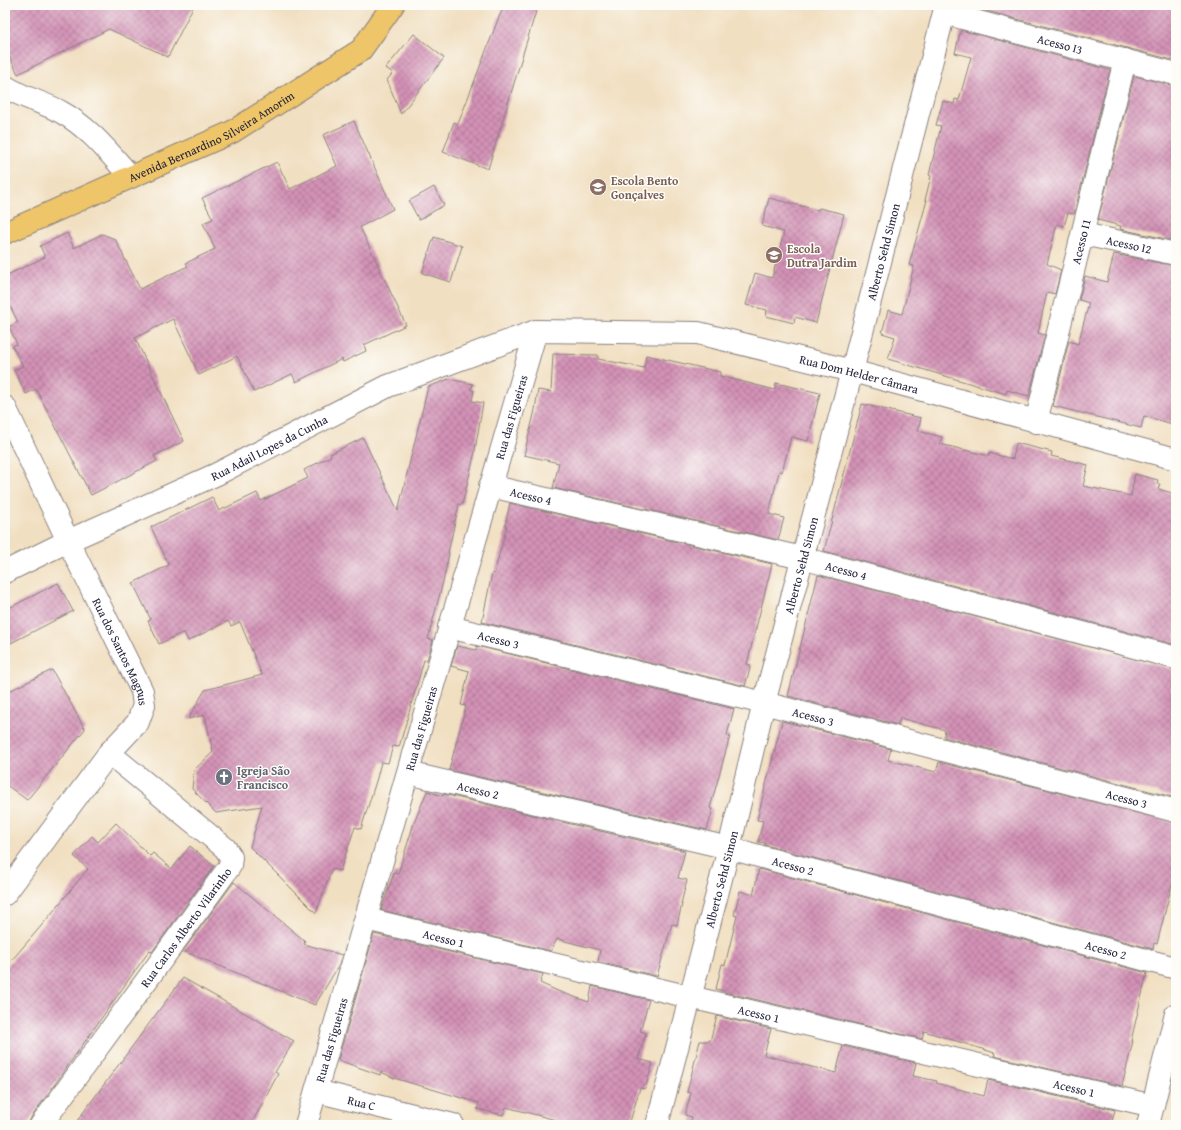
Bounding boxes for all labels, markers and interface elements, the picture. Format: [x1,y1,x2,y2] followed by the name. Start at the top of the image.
[1036,29,1085,58] street label: Acesso I3
[125,86,297,186] street label: Avenida Bernardino Silveira Amorim
[611,172,679,203] place label: Escola Bento Gonçalves
[588,177,608,197] school or university icon: Escola Bento Gonçalves
[862,201,903,302] street label: Alberto Sehd Simon
[1067,217,1094,266] street label: Acesso I1
[1105,231,1153,257] street label: Acesso I2
[787,240,858,271] place label: Escola Dutra Jardim
[764,245,784,265] school or university icon: Escola Dutra Jardim
[798,350,921,397] street label: Rua Dom Helder Câmara
[490,372,531,461] street label: Rua das Figueiras
[208,410,330,484] street label: Rua Adail Lopes da Cunha
[508,482,554,509] street label: Acesso 4
[780,515,822,616] street label: Alberto Sehd Simon
[824,556,869,584] street label: Acesso 4
[89,595,152,707] street label: Rua dos Santos Magnus
[476,626,521,652] street label: Acesso 3
[400,684,441,773] street label: Rua das Figueiras
[791,702,836,730] street label: Acesso 3
[237,762,290,793] place label: Igreja São Francisco
[214,767,234,787] church icon: Igreja São Francisco
[456,776,501,803] street label: Acesso 2
[1104,784,1150,812] street label: Acesso 3
[700,829,741,930] street label: Alberto Sehd Simon
[770,852,816,879] street label: Acesso 2
[136,864,235,990] street label: Rua Carlos Alberto Vilarinho
[421,925,467,951] street label: Acesso 1
[1083,936,1129,963] street label: Acesso 2
[311,995,351,1084] street label: Rua das Figueiras
[736,1000,782,1026] street label: Acesso 1
[1052,1074,1097,1101] street label: Acesso 1
[346,1091,378,1114] street label: Rua C

